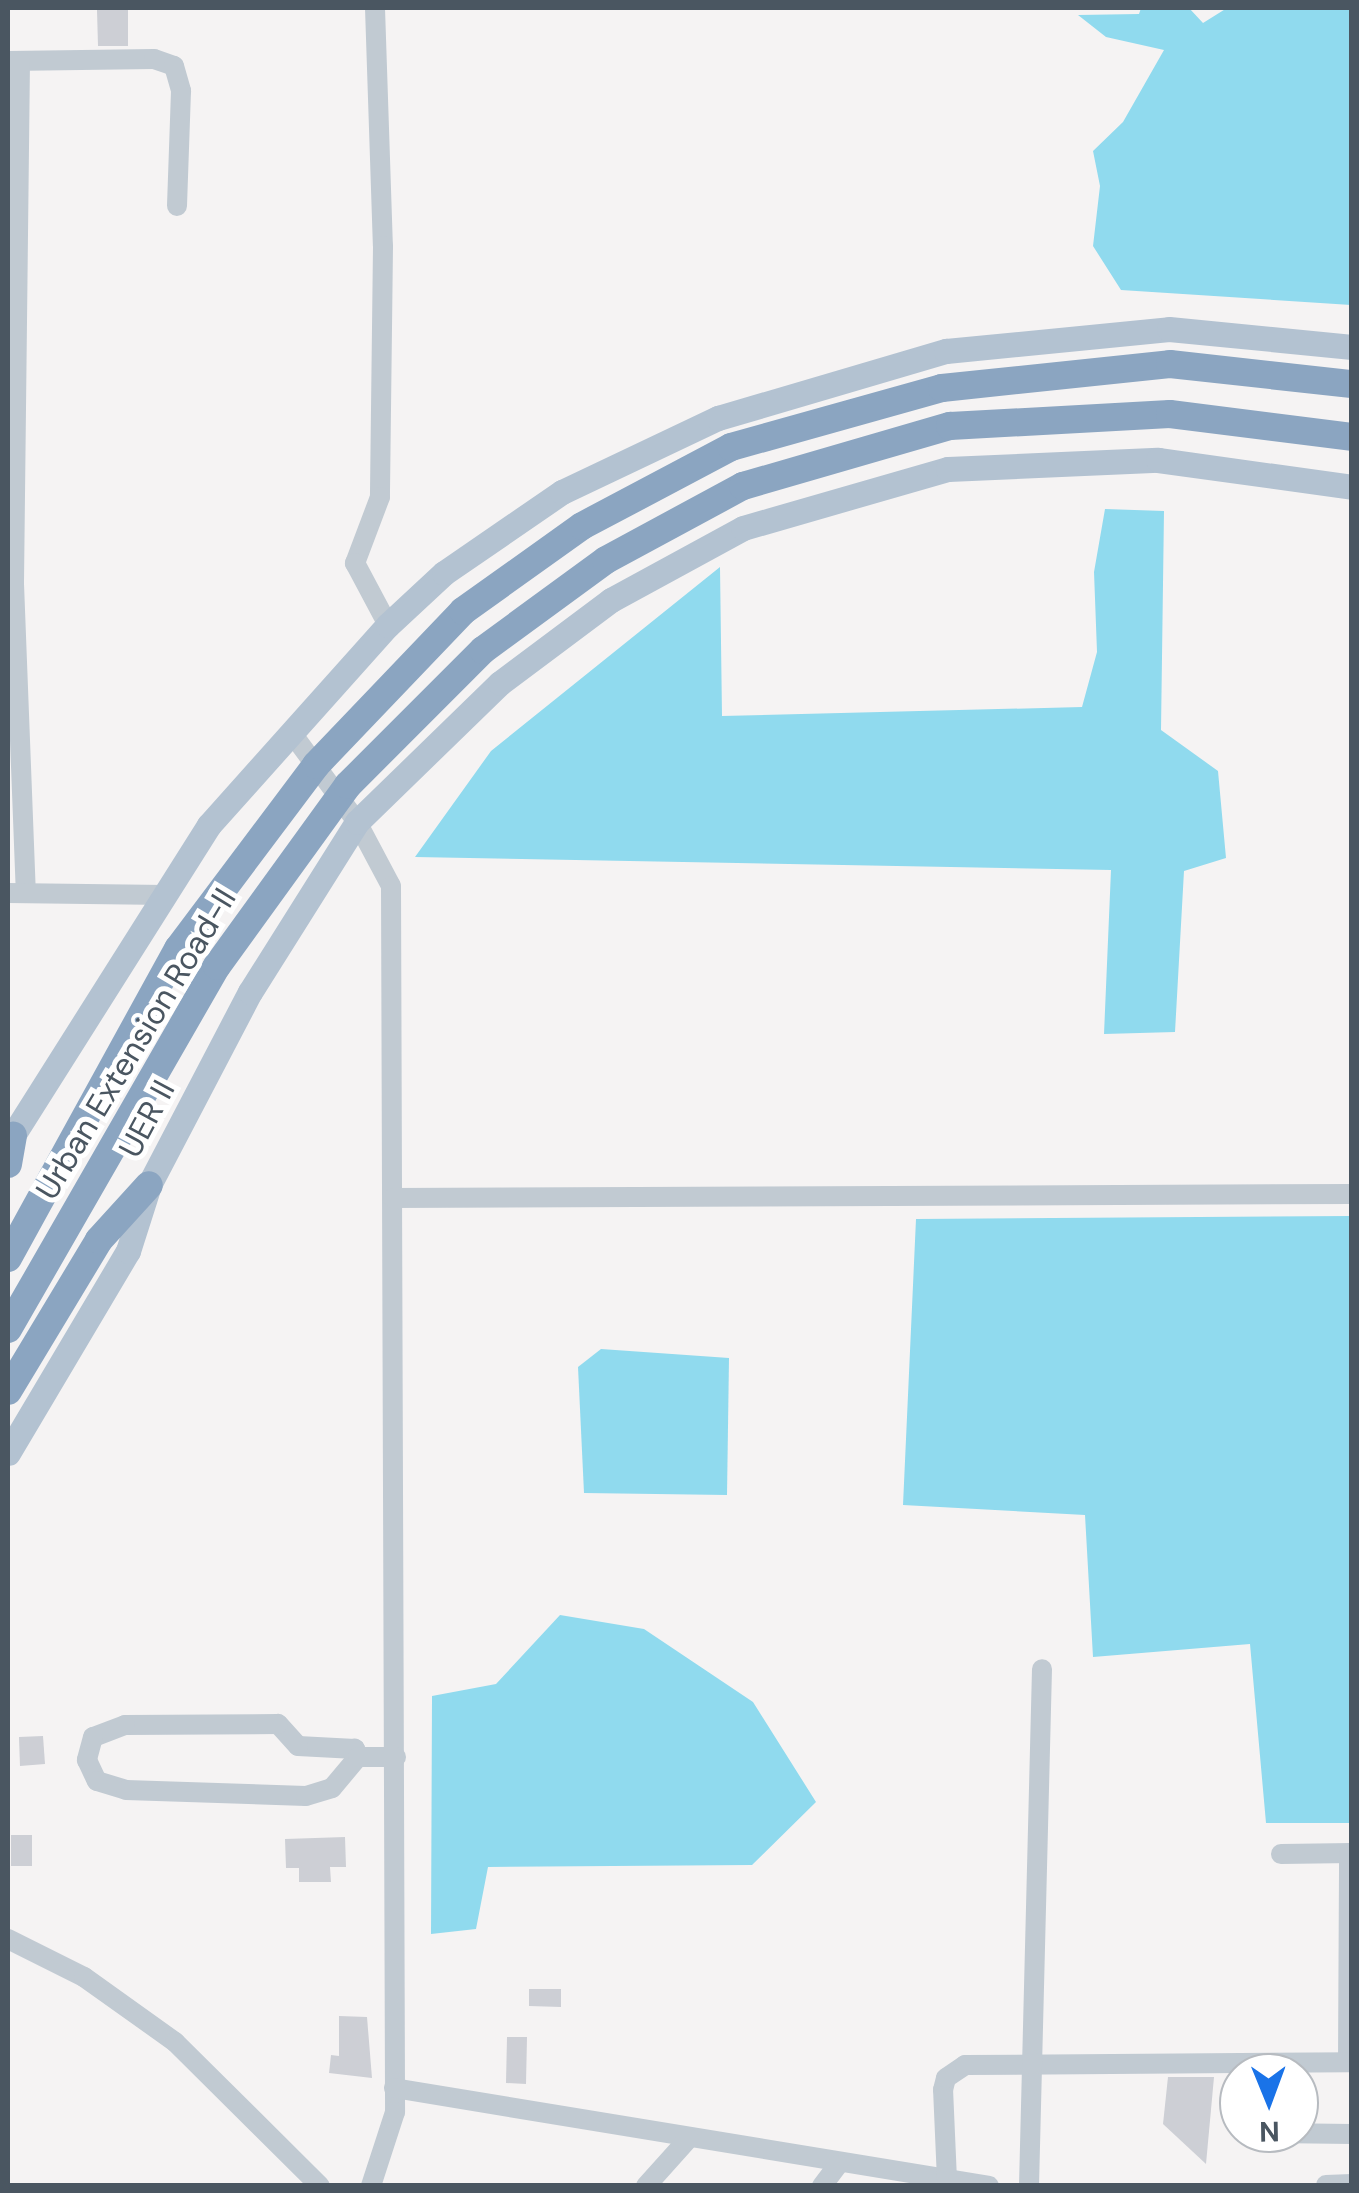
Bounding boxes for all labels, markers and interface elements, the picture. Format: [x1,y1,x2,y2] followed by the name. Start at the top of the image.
[28,881,244,1207] street label: Urban Extension Road-II
[111,1074,183,1164] street label: UER II
[1219,2053,1319,2153] north arrow
[1259,2113,1280,2150] text: N

